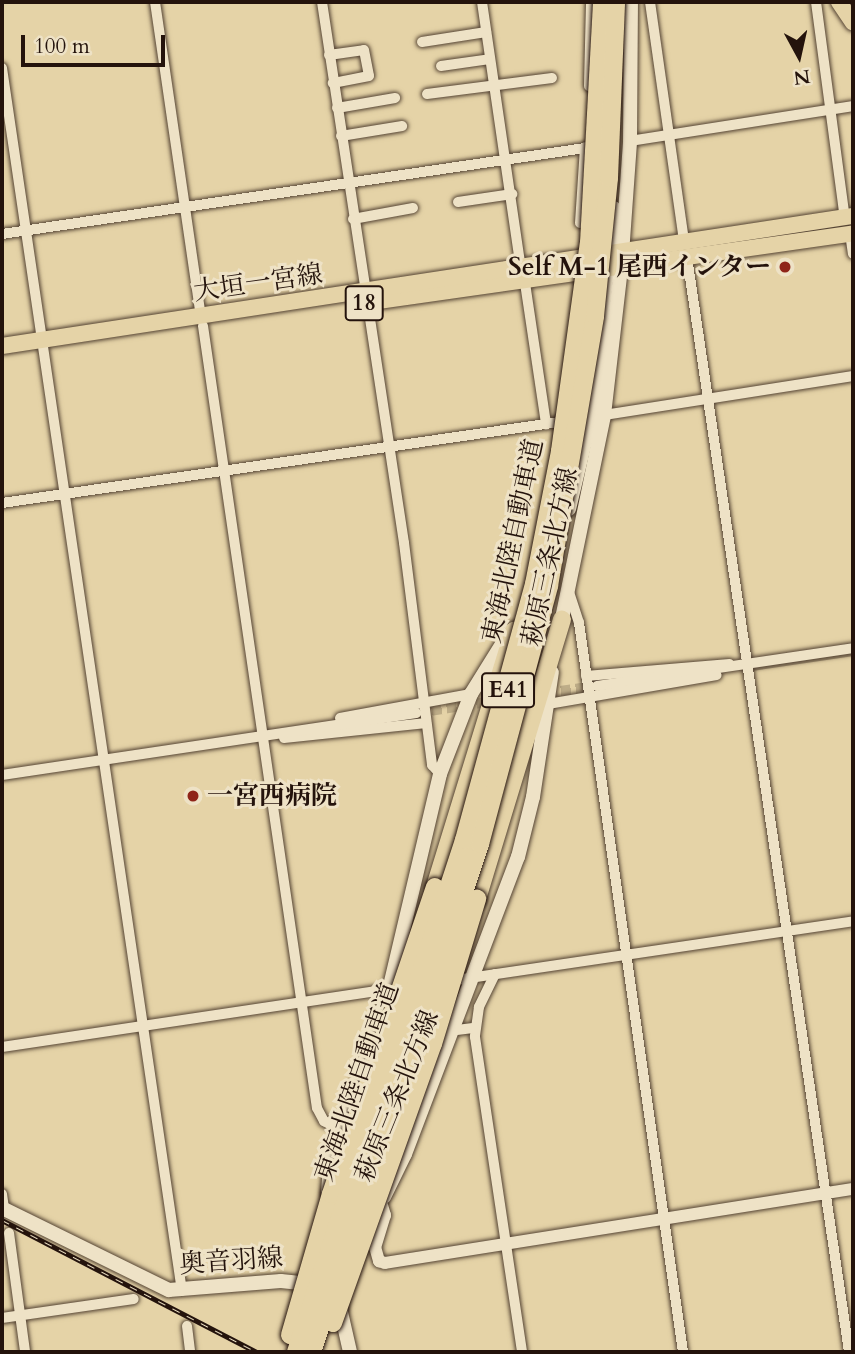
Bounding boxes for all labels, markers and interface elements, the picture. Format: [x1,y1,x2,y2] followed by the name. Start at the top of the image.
[24,21,168,65] scale bar
[764,21,834,91] north arrow
[34,32,90,61] text: 100 m
[792,63,812,91] text: N
[507,251,771,283] place label: Self M-1 尾西インター
[191,259,325,307] street label: 大垣一宮線
[777,259,793,275] marker: Self M-1 尾西インター
[343,282,385,324] road number: 18
[476,436,550,646] street label: 東海北陸自動車道
[516,465,584,649] street label: 萩原三条北方線
[480,670,536,710] road number: E41
[207,780,337,812] place label: 一宮西病院
[185,788,201,804] marker: 一宮西病院
[308,979,406,1185] street label: 東海北陸自動車道
[348,1006,446,1186] street label: 萩原三条北方線
[178,1242,284,1280] street label: 奥音羽線

